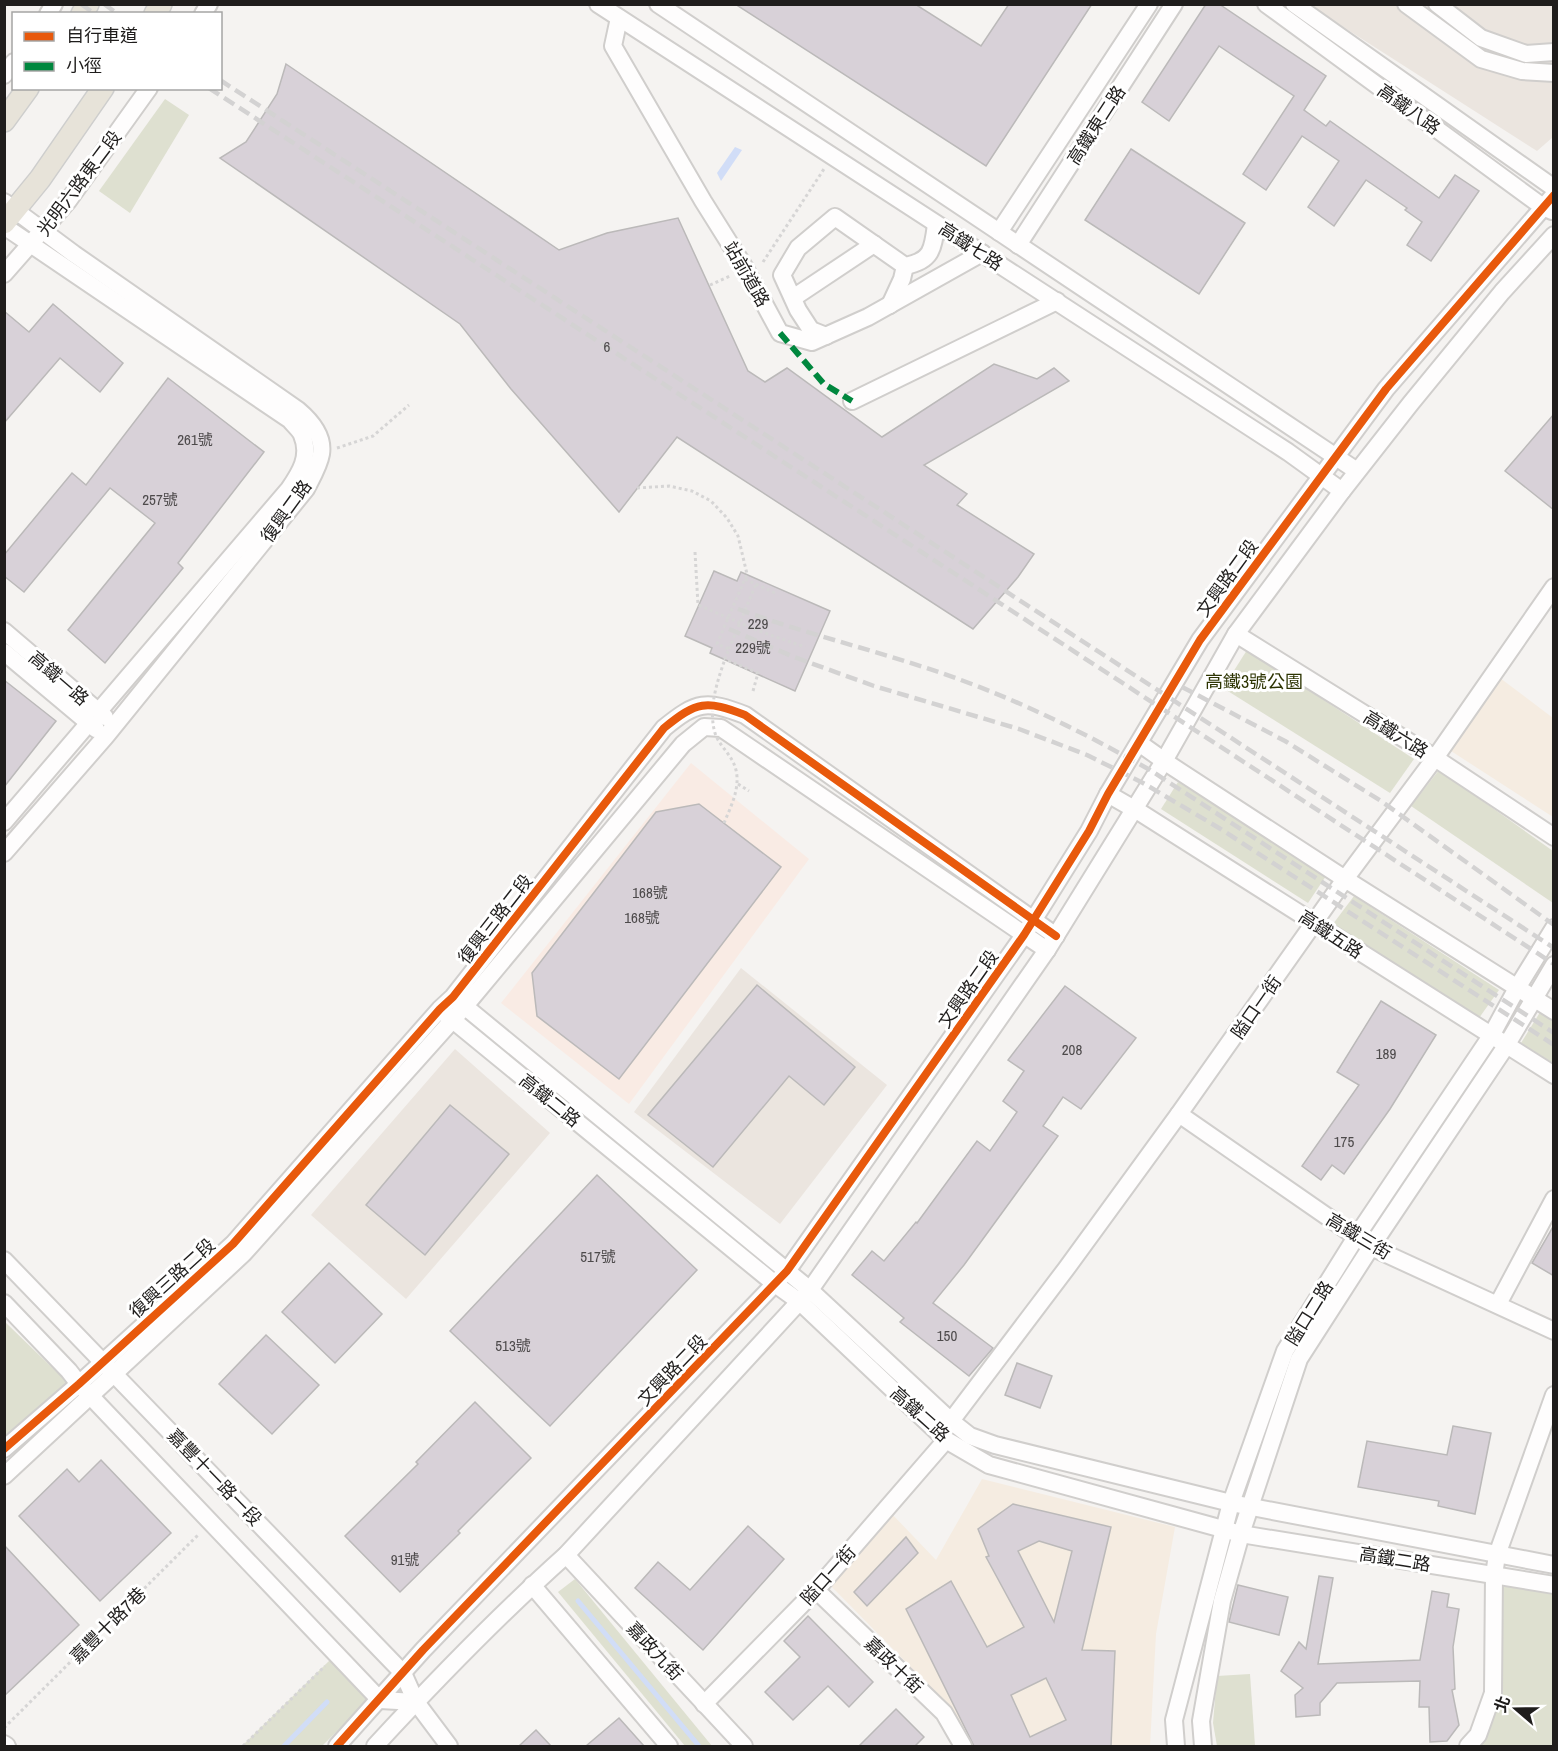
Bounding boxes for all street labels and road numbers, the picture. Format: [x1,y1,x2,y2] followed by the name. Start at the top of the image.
[1373,78,1445,140] street label: 高鐵八路
[1061,80,1131,170] street label: 高鐵東二路
[31,125,127,241] street label: 光明六路東二段
[934,216,1008,276] street label: 高鐵七路
[718,237,776,311] street label: 站前道路
[255,475,317,547] street label: 復興二路
[1190,534,1264,622] street label: 文興路二段
[24,645,94,711] street label: 高鐵一路
[1359,704,1433,764] street label: 高鐵六路
[452,869,538,969] street label: 復興三路二段
[1294,904,1368,964] street label: 高鐵五路
[932,945,1004,1033] street label: 文興路二段
[1225,970,1287,1044] street label: 隘口一街
[514,1068,586,1132] street label: 高鐵二路
[1322,1207,1396,1265] street label: 高鐵三街
[124,1233,220,1323] street label: 復興三路二段
[1279,1276,1339,1350] street label: 隘口二路
[632,1329,712,1411] street label: 文興路二段
[885,1381,955,1447] street label: 高鐵二路
[162,1423,268,1531] street label: 嘉豐十一路一段
[795,1540,861,1610] street label: 隘口一街
[1357,1541,1433,1577] street label: 高鐵二路
[64,1581,152,1669] street label: 嘉豐十路7巷
[621,1616,689,1686] street label: 嘉政九街
[859,1631,929,1699] street label: 嘉政十街

